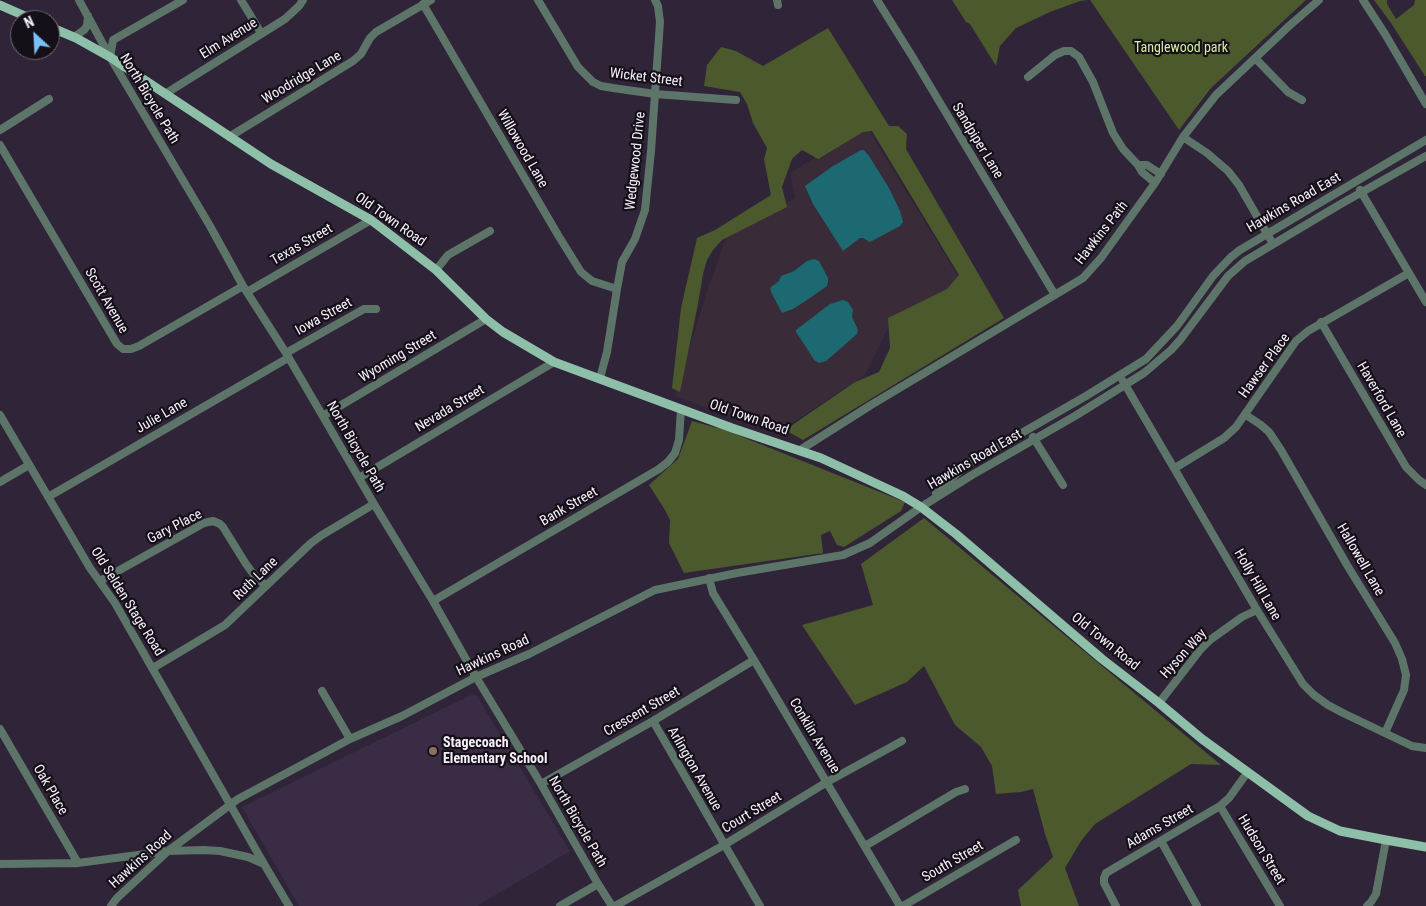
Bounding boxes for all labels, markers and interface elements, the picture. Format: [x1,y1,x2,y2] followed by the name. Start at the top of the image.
[10,10,60,60] north arrow
[22,13,36,31] text: N
[197,15,261,63] street label: Elm Avenue
[1134,40,1228,56] park label: Tanglewood park
[259,48,345,108] street label: Woodridge Lane
[115,51,183,147] street label: North Bicycle Path
[609,65,683,91] street label: Wicket Street
[948,100,1006,182] street label: Sandpiper Lane
[493,107,551,191] street label: Willowood Lane
[622,111,650,211] street label: Wedgewood Drive
[1244,169,1344,237] street label: Hawkins Road East
[351,189,429,251] street label: Old Town Road
[1072,198,1132,268] street label: Hawkins Path
[268,221,336,269] street label: Texas Street
[81,265,131,337] street label: Scott Avenue
[293,295,355,339] street label: Iowa Street
[356,327,440,387] street label: Wyoming Street
[1236,330,1294,402] street label: Hawser Place
[1353,359,1409,441] street label: Haverford Lane
[412,382,488,436] street label: Nevada Street
[133,395,191,437] street label: Julie Lane
[707,397,791,439] street label: Old Town Road
[322,399,388,495] street label: North Bicycle Path
[925,426,1025,494] street label: Hawkins Road East
[537,484,601,530] street label: Bank Street
[145,506,205,548] street label: Gary Place
[1333,521,1387,599] street label: Hallowell Lane
[87,544,167,660] street label: Old Selden Stage Road
[1230,546,1284,624] street label: Holly Hill Lane
[230,554,282,604] street label: Ruth Lane
[1068,609,1142,675] street label: Old Town Road
[1157,626,1211,682] street label: Hyson Way
[454,632,532,680] street label: Hawkins Road
[601,683,683,741] street label: Crescent Street
[785,695,843,777] street label: Conklin Avenue
[663,724,725,814] street label: Arlington Avenue
[443,735,548,768] place label: Stagecoach Elementary School
[427,745,439,757] marker: Stagecoach Elementary School
[29,762,71,818] street label: Oak Place
[544,774,610,870] street label: North Bicycle Path
[719,789,785,837] street label: Court Street
[1123,801,1197,853] street label: Adams Street
[1234,812,1288,888] street label: Hudson Street
[106,827,176,893] street label: Hawkins Road
[919,838,987,886] street label: South Street

